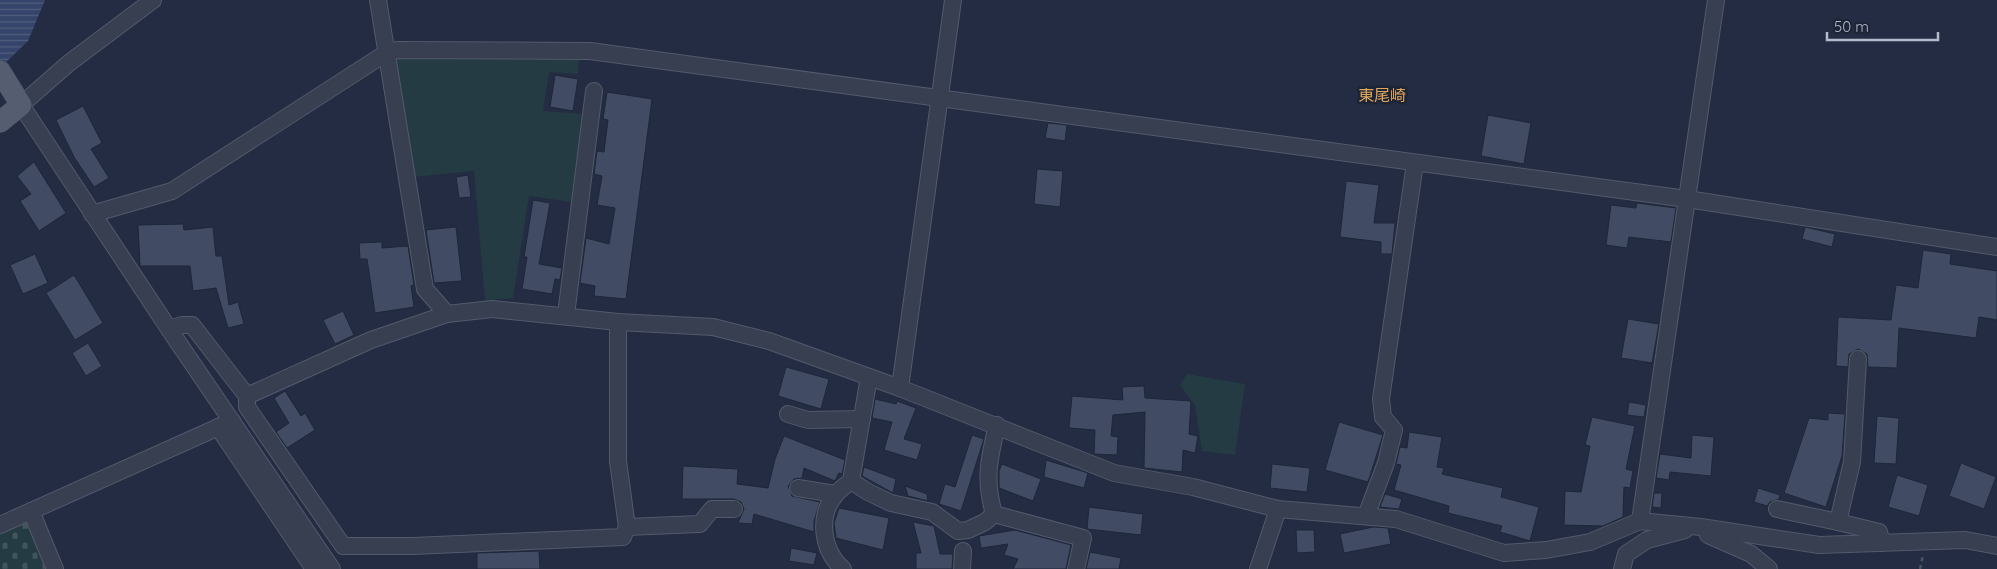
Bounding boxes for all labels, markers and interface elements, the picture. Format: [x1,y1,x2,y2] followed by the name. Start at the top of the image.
[1827,10,1938,42] scale bar
[1834,17,1869,36] text: 50 m
[1358,85,1406,105] district label: 東尾崎

